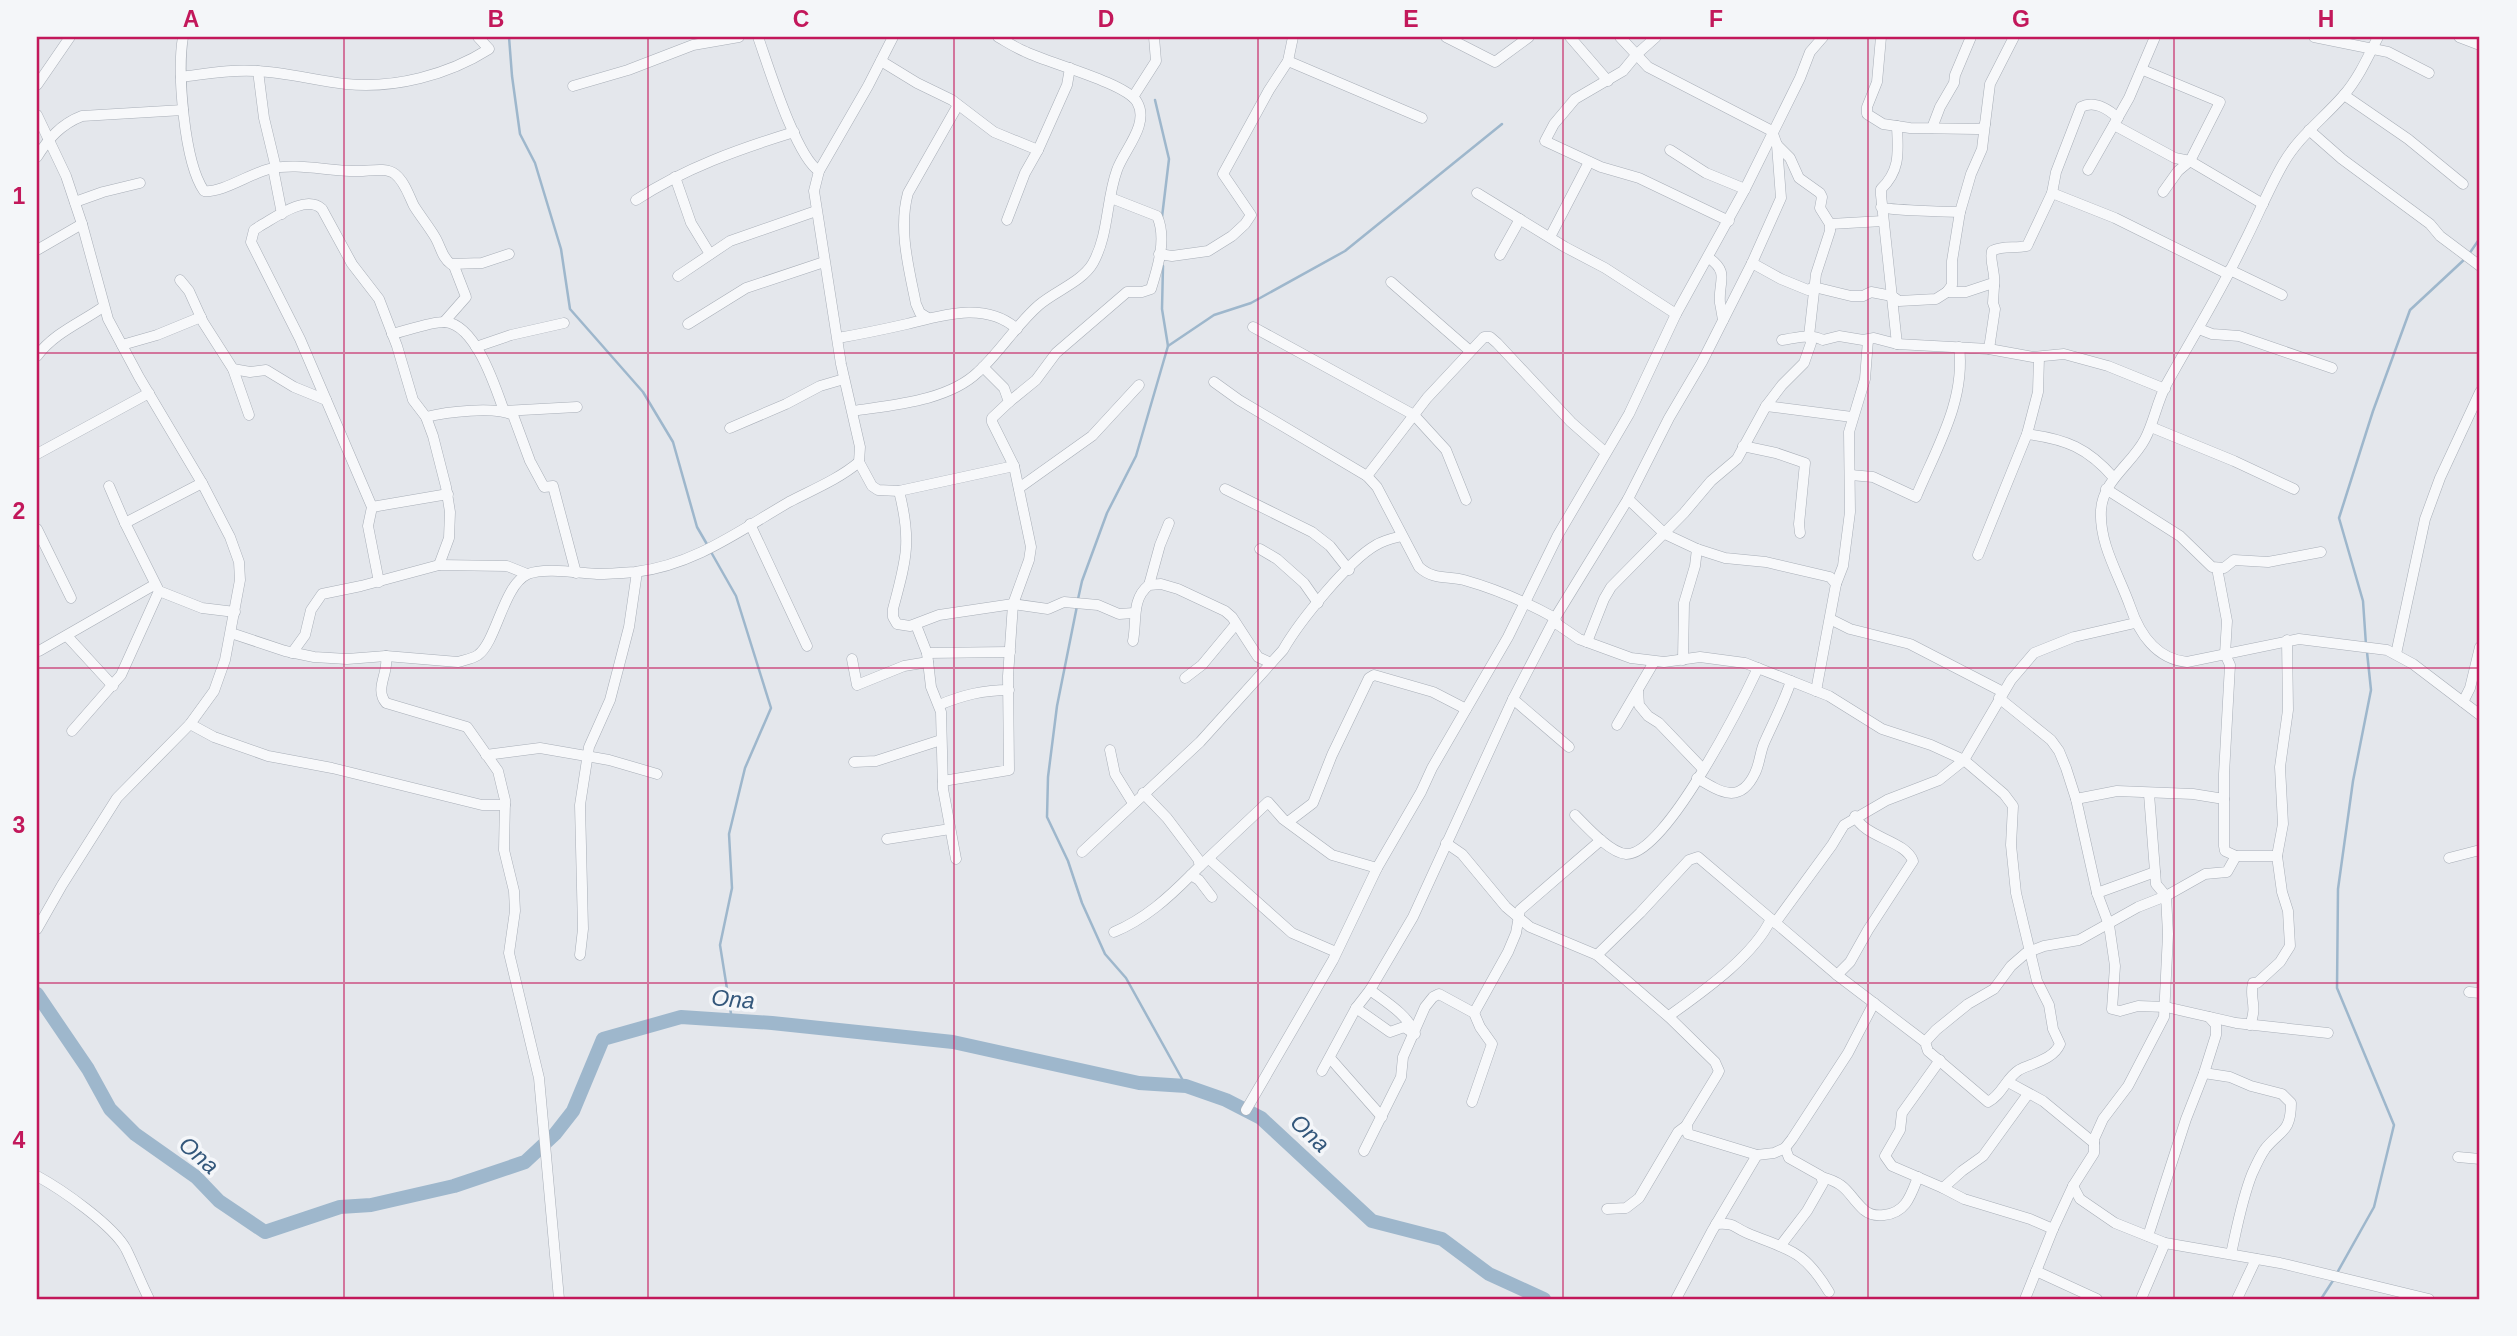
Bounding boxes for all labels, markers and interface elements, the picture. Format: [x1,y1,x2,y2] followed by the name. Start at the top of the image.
[183,6,199,32] text: A
[488,6,504,32] text: B
[793,6,809,32] text: C
[1098,6,1114,32] text: D
[1403,6,1419,32] text: E
[1709,6,1723,32] text: F
[2012,6,2030,32] text: G
[2318,6,2334,32] text: H
[13,183,26,209] text: 1
[13,498,25,524] text: 2
[13,812,25,838] text: 3
[710,984,756,1014] water label: Ona
[1285,1109,1335,1157] water label: Ona
[13,1127,26,1153] text: 4
[174,1131,224,1179] water label: Ona

